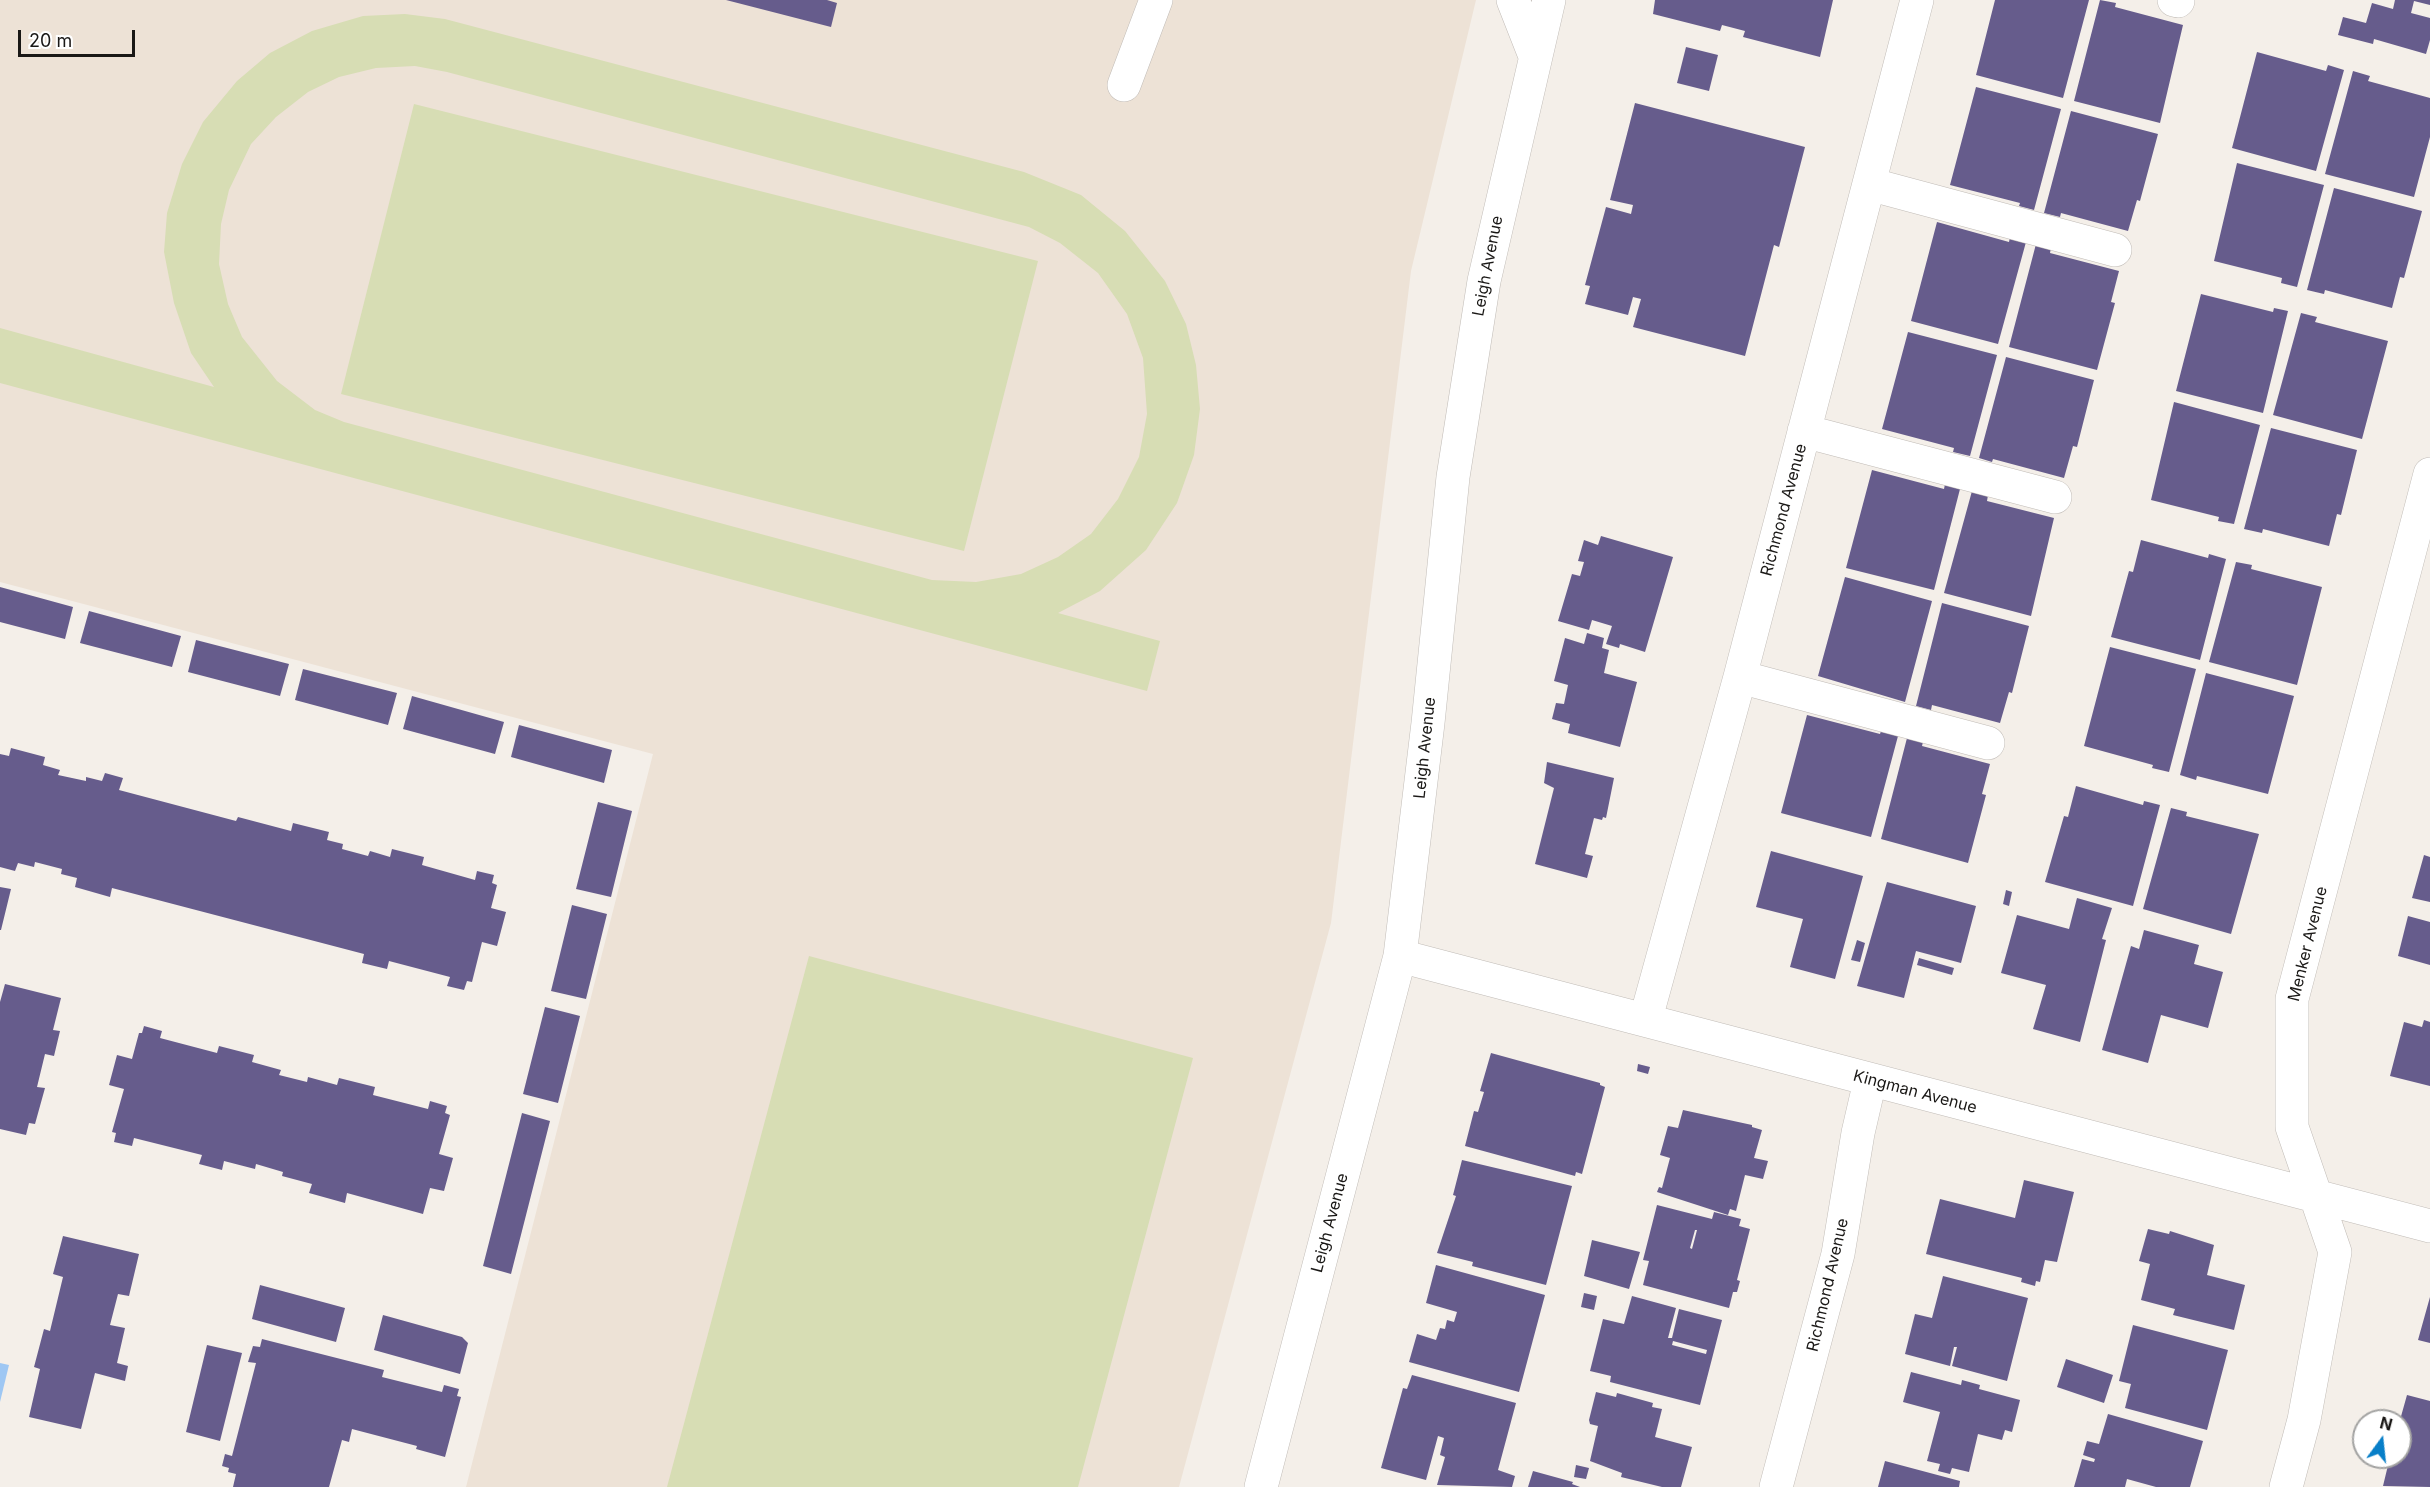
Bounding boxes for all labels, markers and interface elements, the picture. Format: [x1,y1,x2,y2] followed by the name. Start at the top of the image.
[21,18,138,56] scale bar
[29,30,72,51] text: 20 m
[1469,214,1507,318] street label: Leigh Avenue
[1757,442,1811,578] street label: Richmond Avenue
[1410,696,1440,800] street label: Leigh Avenue
[2284,885,2332,1003] street label: Menker Avenue
[1851,1066,1979,1118] street label: Kingman Avenue
[1307,1171,1353,1275] street label: Leigh Avenue
[1803,1216,1853,1354] street label: Richmond Avenue
[2352,1409,2412,1469] north arrow
[2378,1412,2395,1435] text: N

